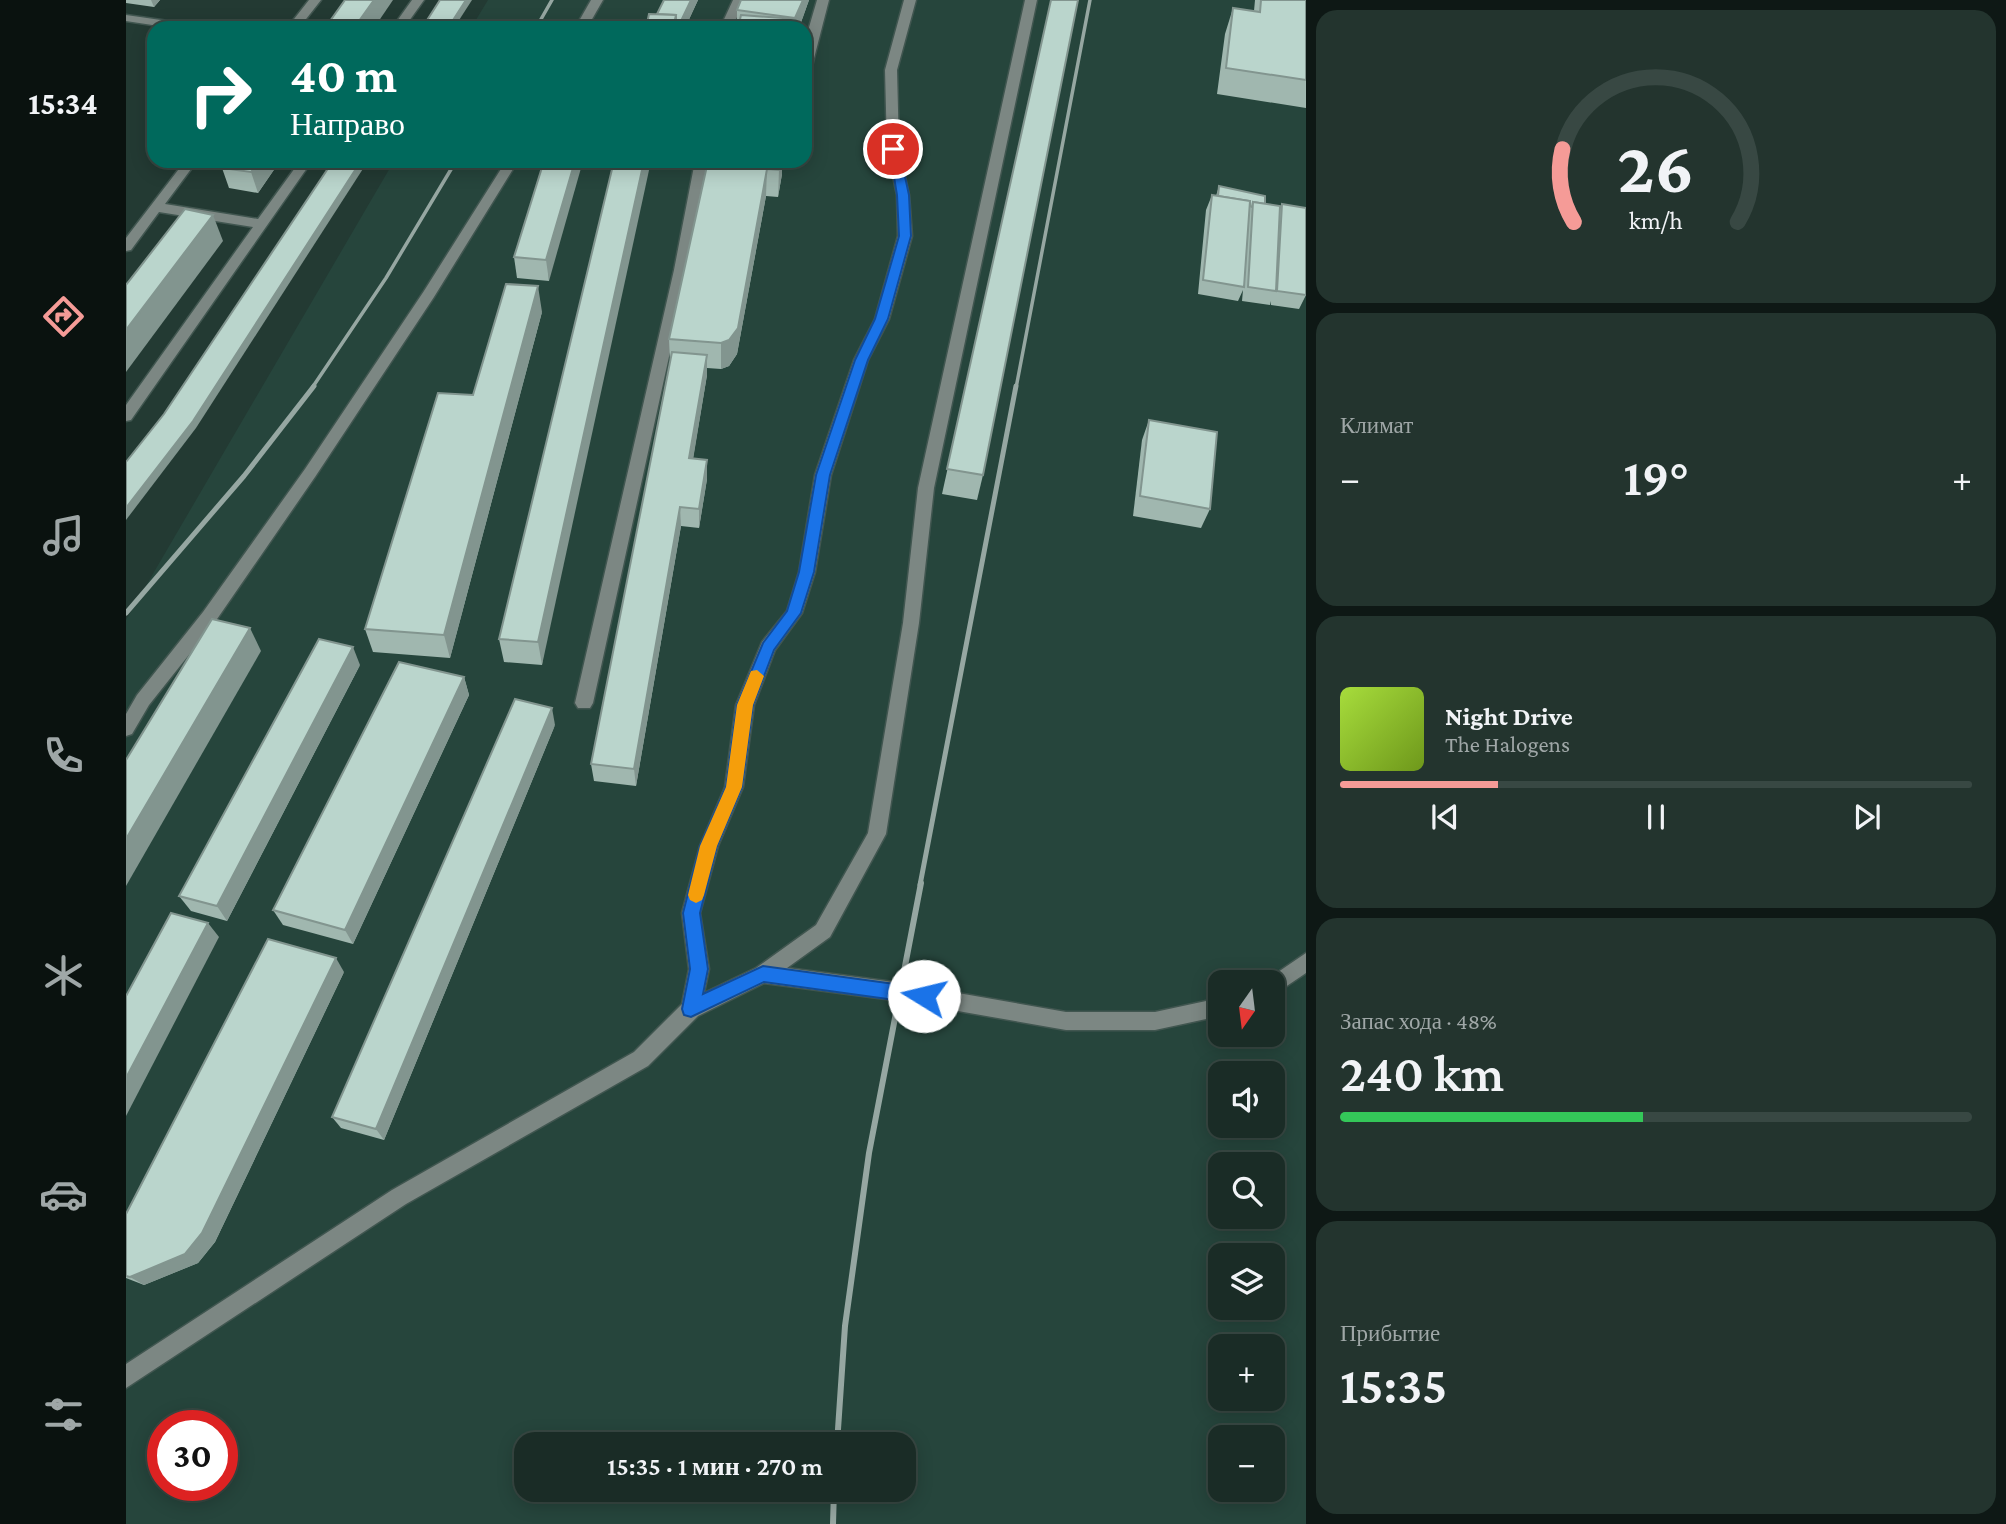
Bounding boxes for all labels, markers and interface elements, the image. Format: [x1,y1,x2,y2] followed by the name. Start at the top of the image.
[290,48,397,103] text: 40 m
[175,49,266,140] icon: right
[28,85,98,121] text: 15:34
[290,106,405,142] text: Направо
[863,119,923,179] pin
[1618,128,1694,209] text: 26
[874,130,912,168] icon: arrive
[1629,207,1683,234] text: km/h
[39,292,88,341] icon: directions
[1340,412,1413,438] text: Климат
[1623,448,1689,506] text: 19°
[1340,457,1360,499] text: −
[1952,457,1972,499] text: +
[39,511,88,560] icon: music
[1445,702,1573,731] text: Night Drive
[39,731,88,780] icon: phone
[1445,731,1570,757] text: The Halogens
[1426,798,1464,836] icon: previous
[1637,798,1675,836] icon: pause
[1848,798,1886,836] icon: next
[39,951,88,1000] icon: climate
[887,959,961,1033] position arrow
[1208,970,1284,1046] north arrow
[1208,970,1285,1502] map controls
[1340,1008,1497,1034] text: Запас хода · 48%
[1340,1044,1504,1102] text: 240 km
[1208,1061,1285,1138] button: sound
[1208,1152,1285,1229] button: search
[39,1170,88,1219] icon: car
[1208,1243,1285,1320] button: layers
[1340,1320,1440,1346] text: Прибытие
[1208,1334,1285,1411] button: +
[1340,1356,1447,1414] text: 15:35
[39,1390,88,1439] icon: filters
[147,1410,238,1501] speed limit sign: 30
[1208,1425,1285,1502] button: −
[607,1452,823,1481] text: 15:35 · 1 мин · 270 m

